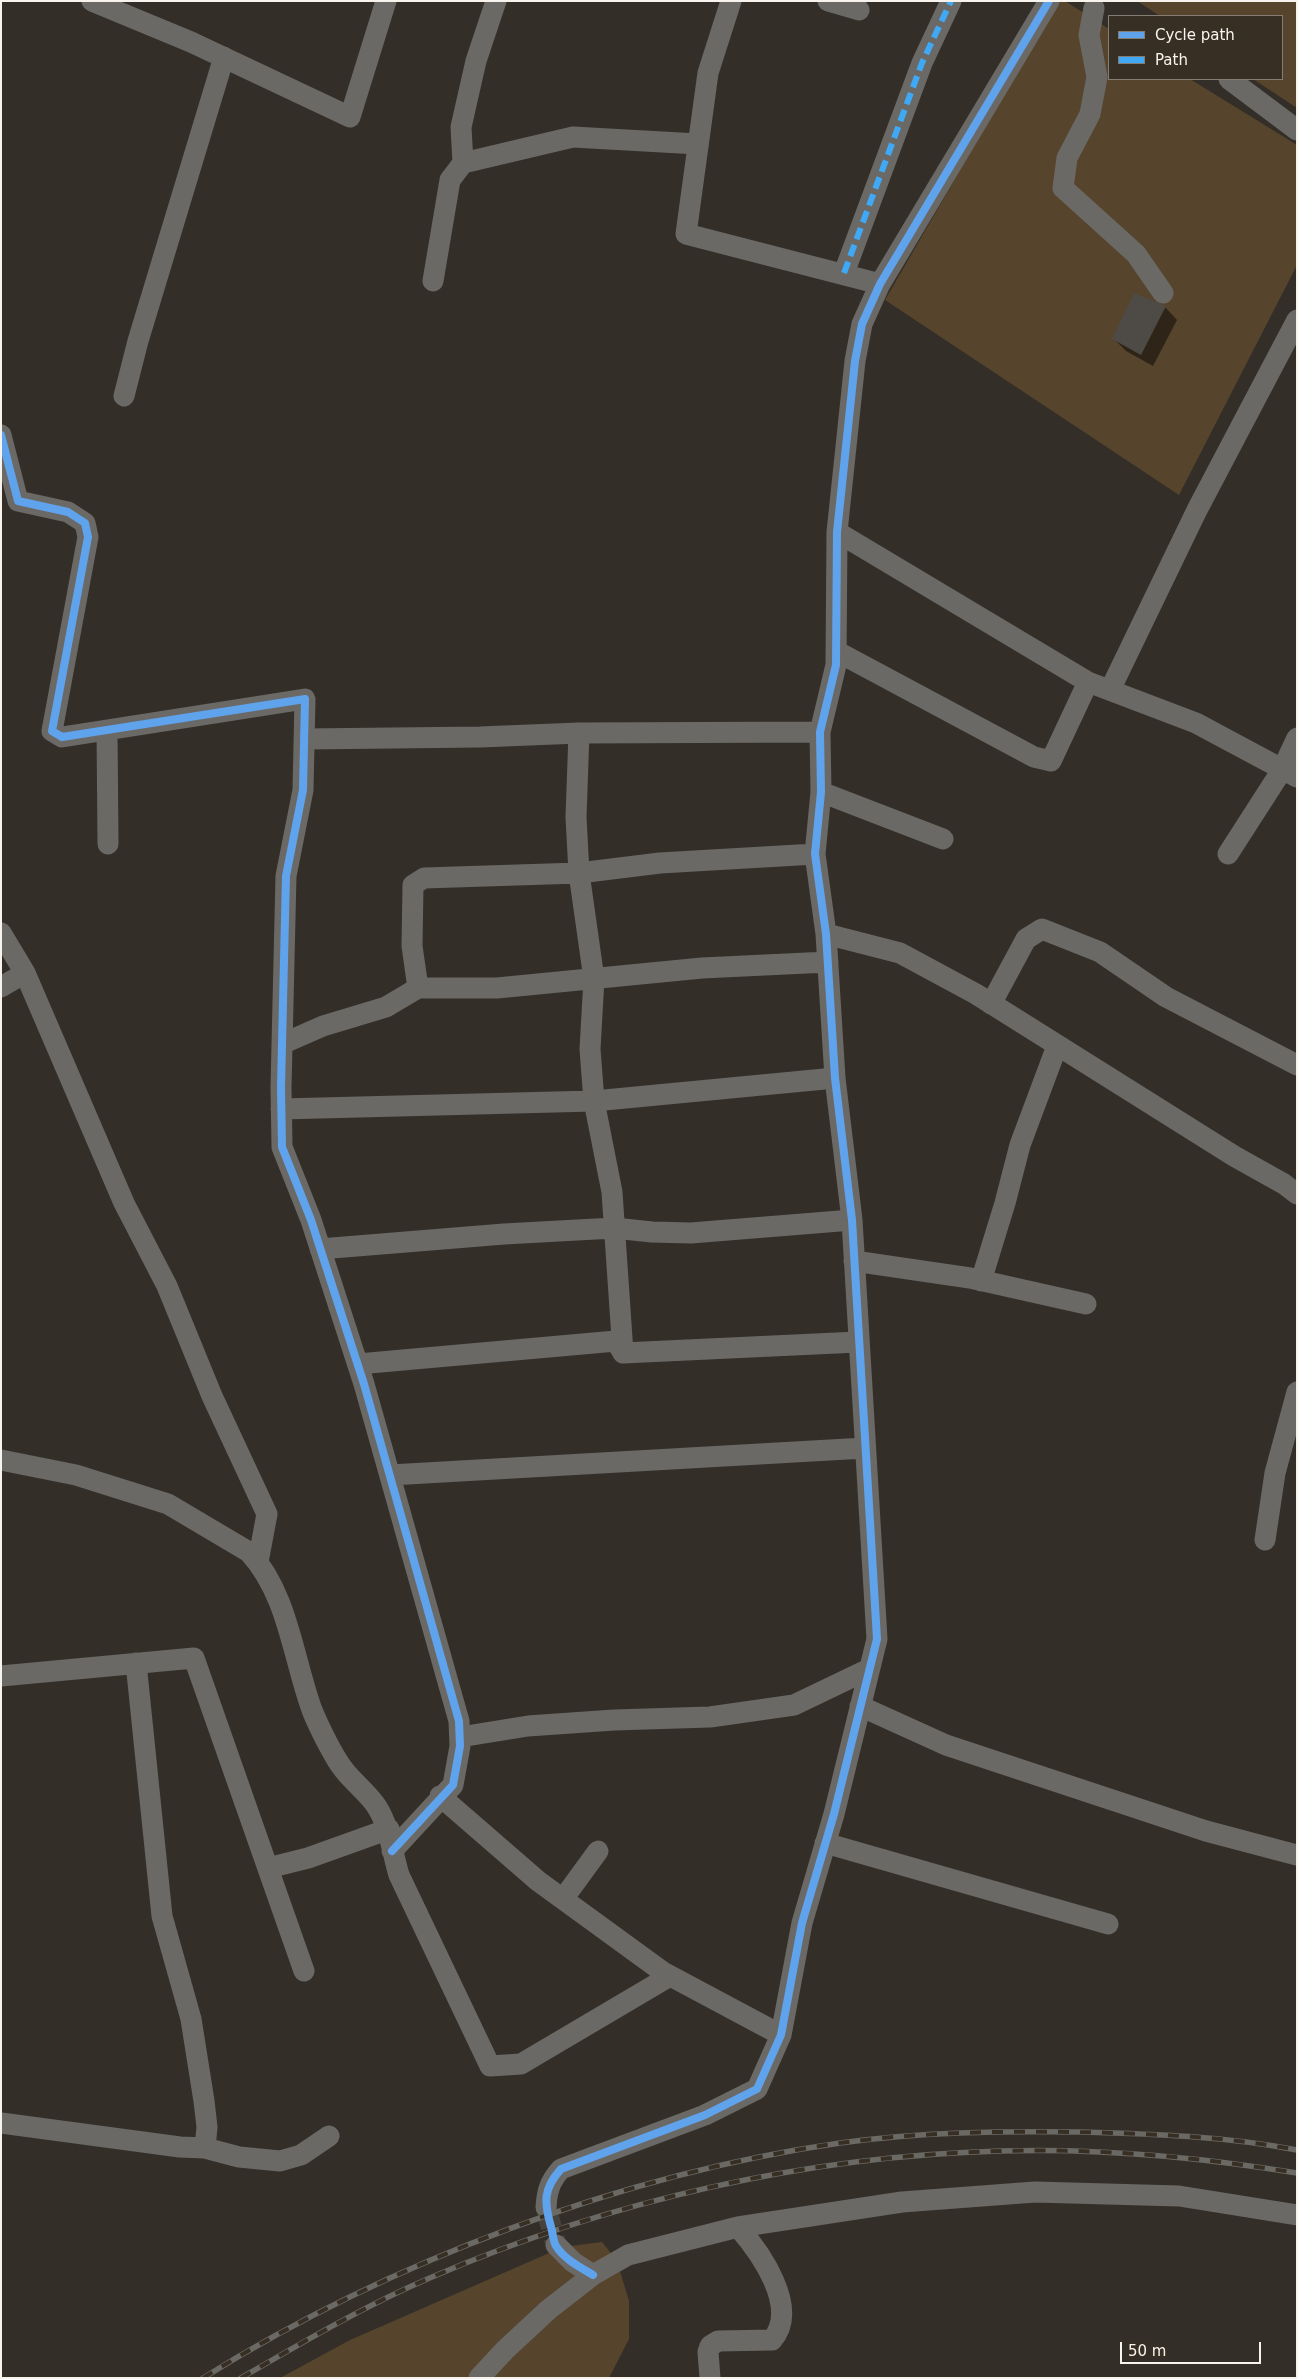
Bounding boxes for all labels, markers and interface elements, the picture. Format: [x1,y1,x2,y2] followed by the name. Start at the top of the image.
[1108,15,1283,80] legend
[1155,26,1235,44] text: Cycle path
[1155,51,1188,69] text: Path
[1123,2332,1264,2364] scale bar
[1128,2342,1166,2360] text: 50 m

